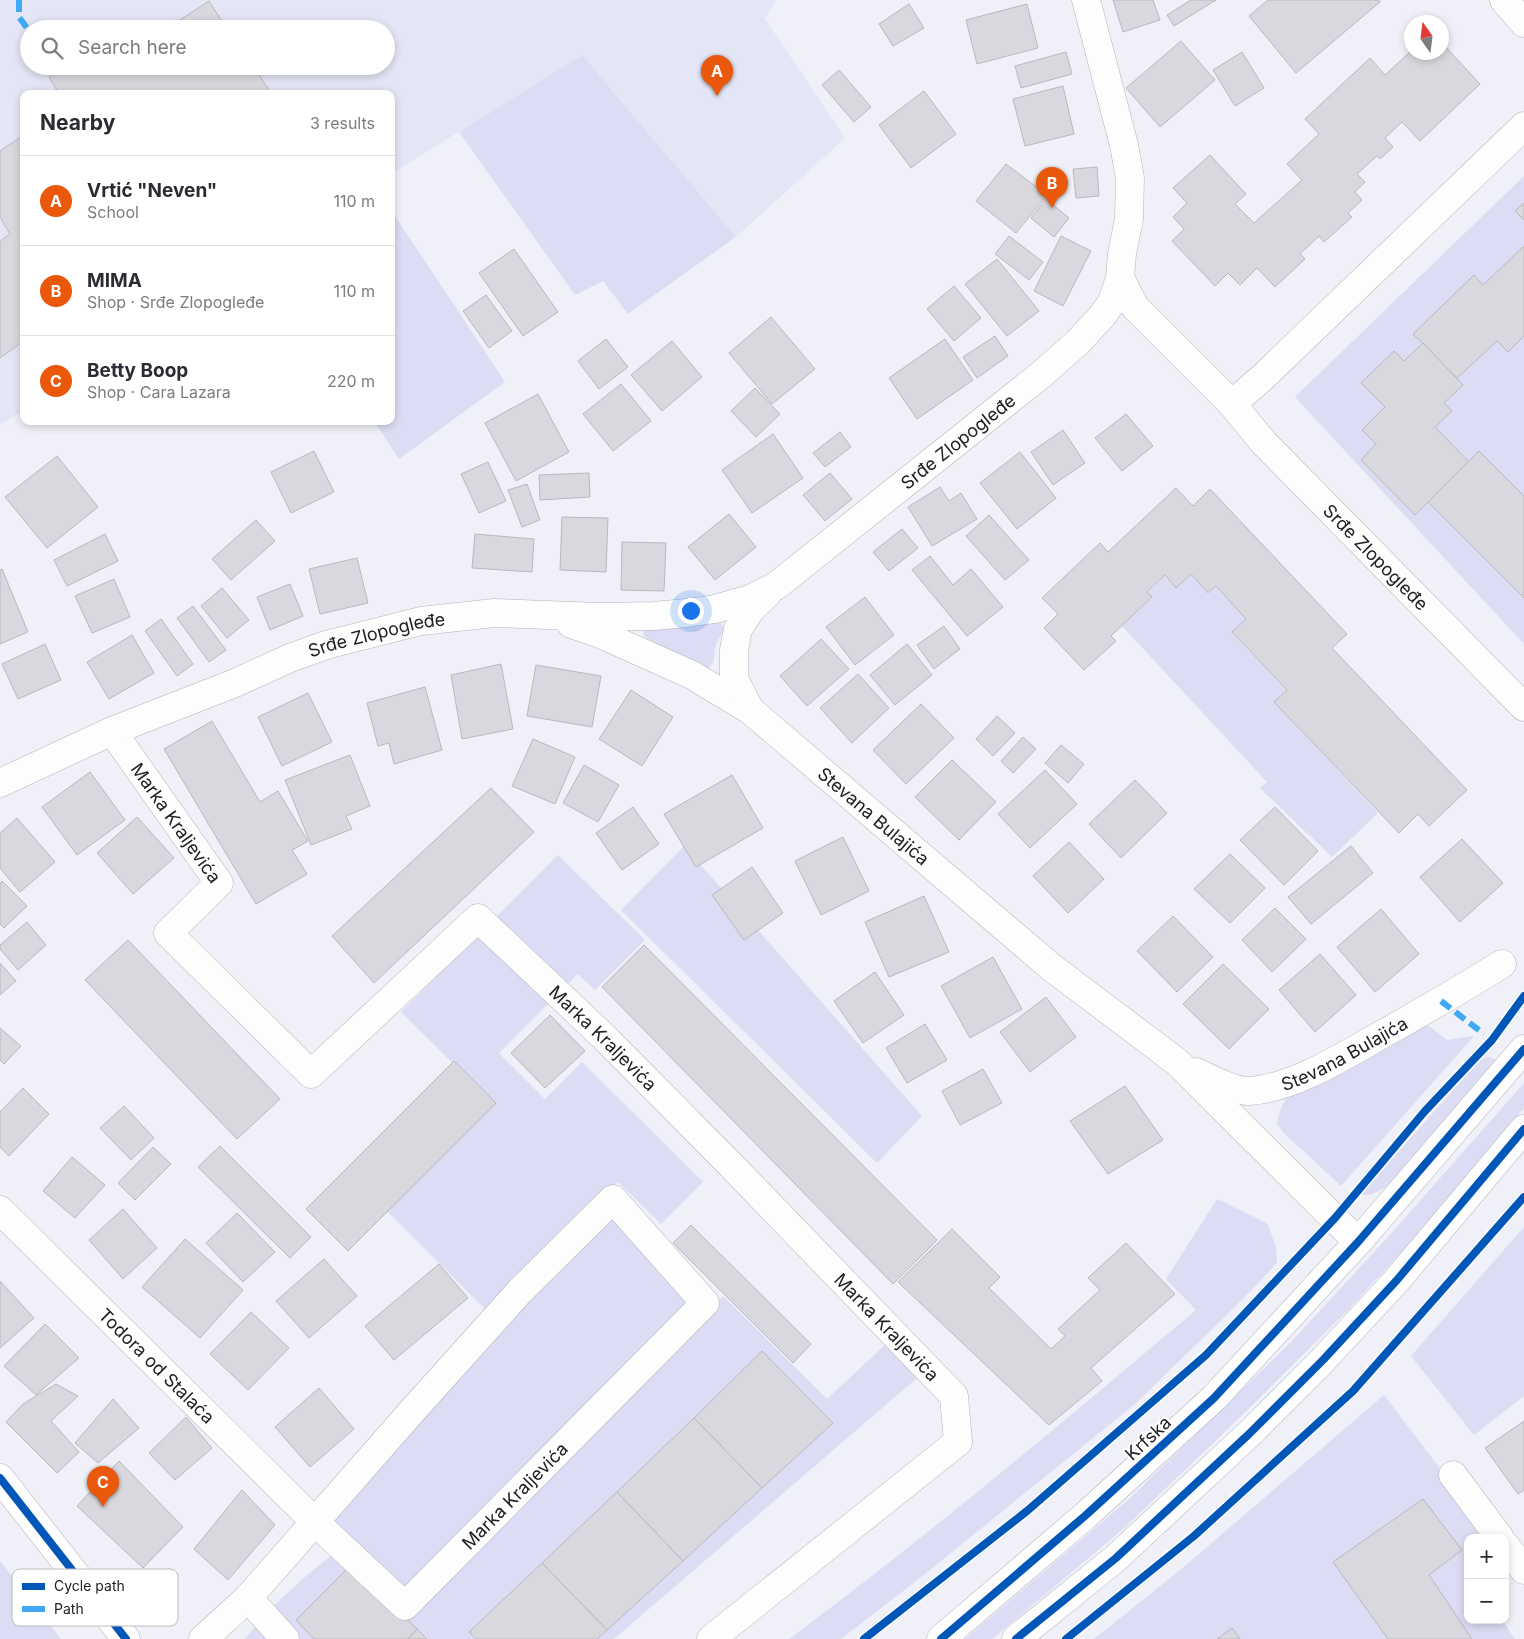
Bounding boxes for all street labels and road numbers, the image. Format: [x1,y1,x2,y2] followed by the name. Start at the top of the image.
[896,389,1019,493] street label: Srđe Zlopogleđe
[1319,499,1433,614] street label: Srđe Zlopogleđe
[305,608,446,661] street label: Srđe Zlopogleđe
[127,759,226,886] street label: Marka Kraljevića
[814,762,934,869] street label: Stevana Bulajića
[545,981,661,1095] street label: Marka Kraljevića
[1278,1012,1411,1095] street label: Stevana Bulajića
[830,1269,944,1385] street label: Marka Kraljevića
[95,1304,219,1427] street label: Todora od Stalaća
[1121,1412,1175,1464] street label: Krfska
[457,1438,572,1553] street label: Marka Kraljevića

